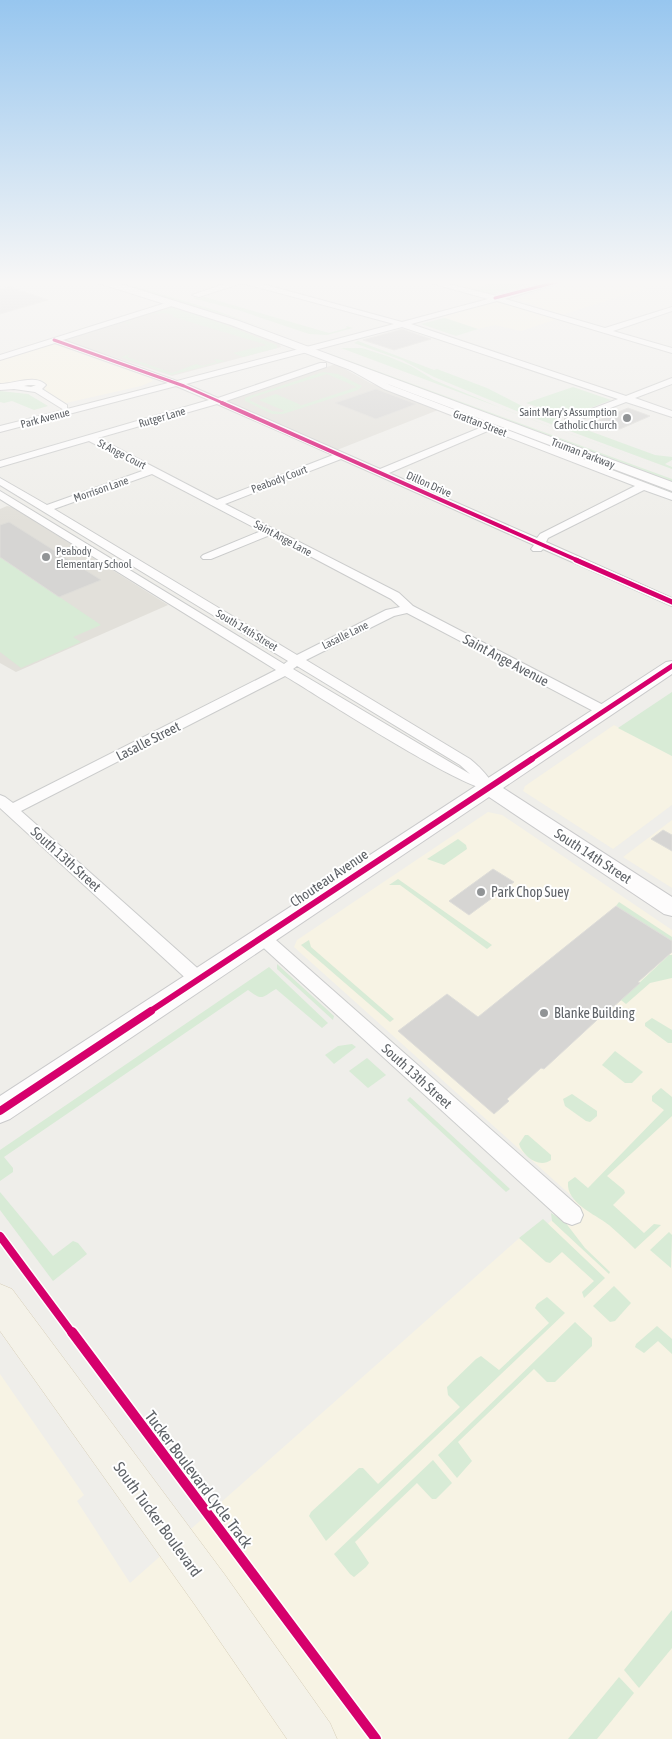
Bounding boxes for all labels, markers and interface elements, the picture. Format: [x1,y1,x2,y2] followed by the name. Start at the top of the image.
[137,405,187,429] street label: Rutger Lane
[19,406,71,430] street label: Park Avenue
[519,406,617,431] place label: Saint Mary's Assumption Catholic Church
[452,407,508,439] street label: Grattan Street
[621,412,633,424] marker: Saint Mary's Assumption Catholic Church
[550,435,617,471] street label: Truman Parkway
[96,437,148,471] street label: St Ange Court
[249,463,309,495] street label: Peabody Court
[405,469,453,499] street label: Dillon Drive
[72,474,130,504] street label: Morrison Lane
[252,518,314,558] street label: Saint Ange Lane
[56,545,132,570] place label: Peabody Elementary School
[40,551,52,563] marker: Peabody Elementary School
[214,607,280,653] street label: South 14th Street
[320,619,370,651] street label: Lasalle Lane
[460,631,552,689] street label: Saint Ange Avenue
[113,718,183,764] street label: Lasalle Street
[28,823,104,895] street label: South 13th Street
[551,825,635,887] street label: South 14th Street
[287,846,371,910] street label: Chouteau Avenue
[491,884,569,900] place label: Park Chop Suey
[475,886,487,898] marker: Park Chop Suey
[554,1005,635,1021] place label: Blanke Building
[538,1007,550,1019] marker: Blanke Building
[379,1040,455,1112] street label: South 13th Street
[141,1407,256,1552] street label: Tucker Boulevard Cycle Track
[110,1458,206,1580] street label: South Tucker Boulevard

